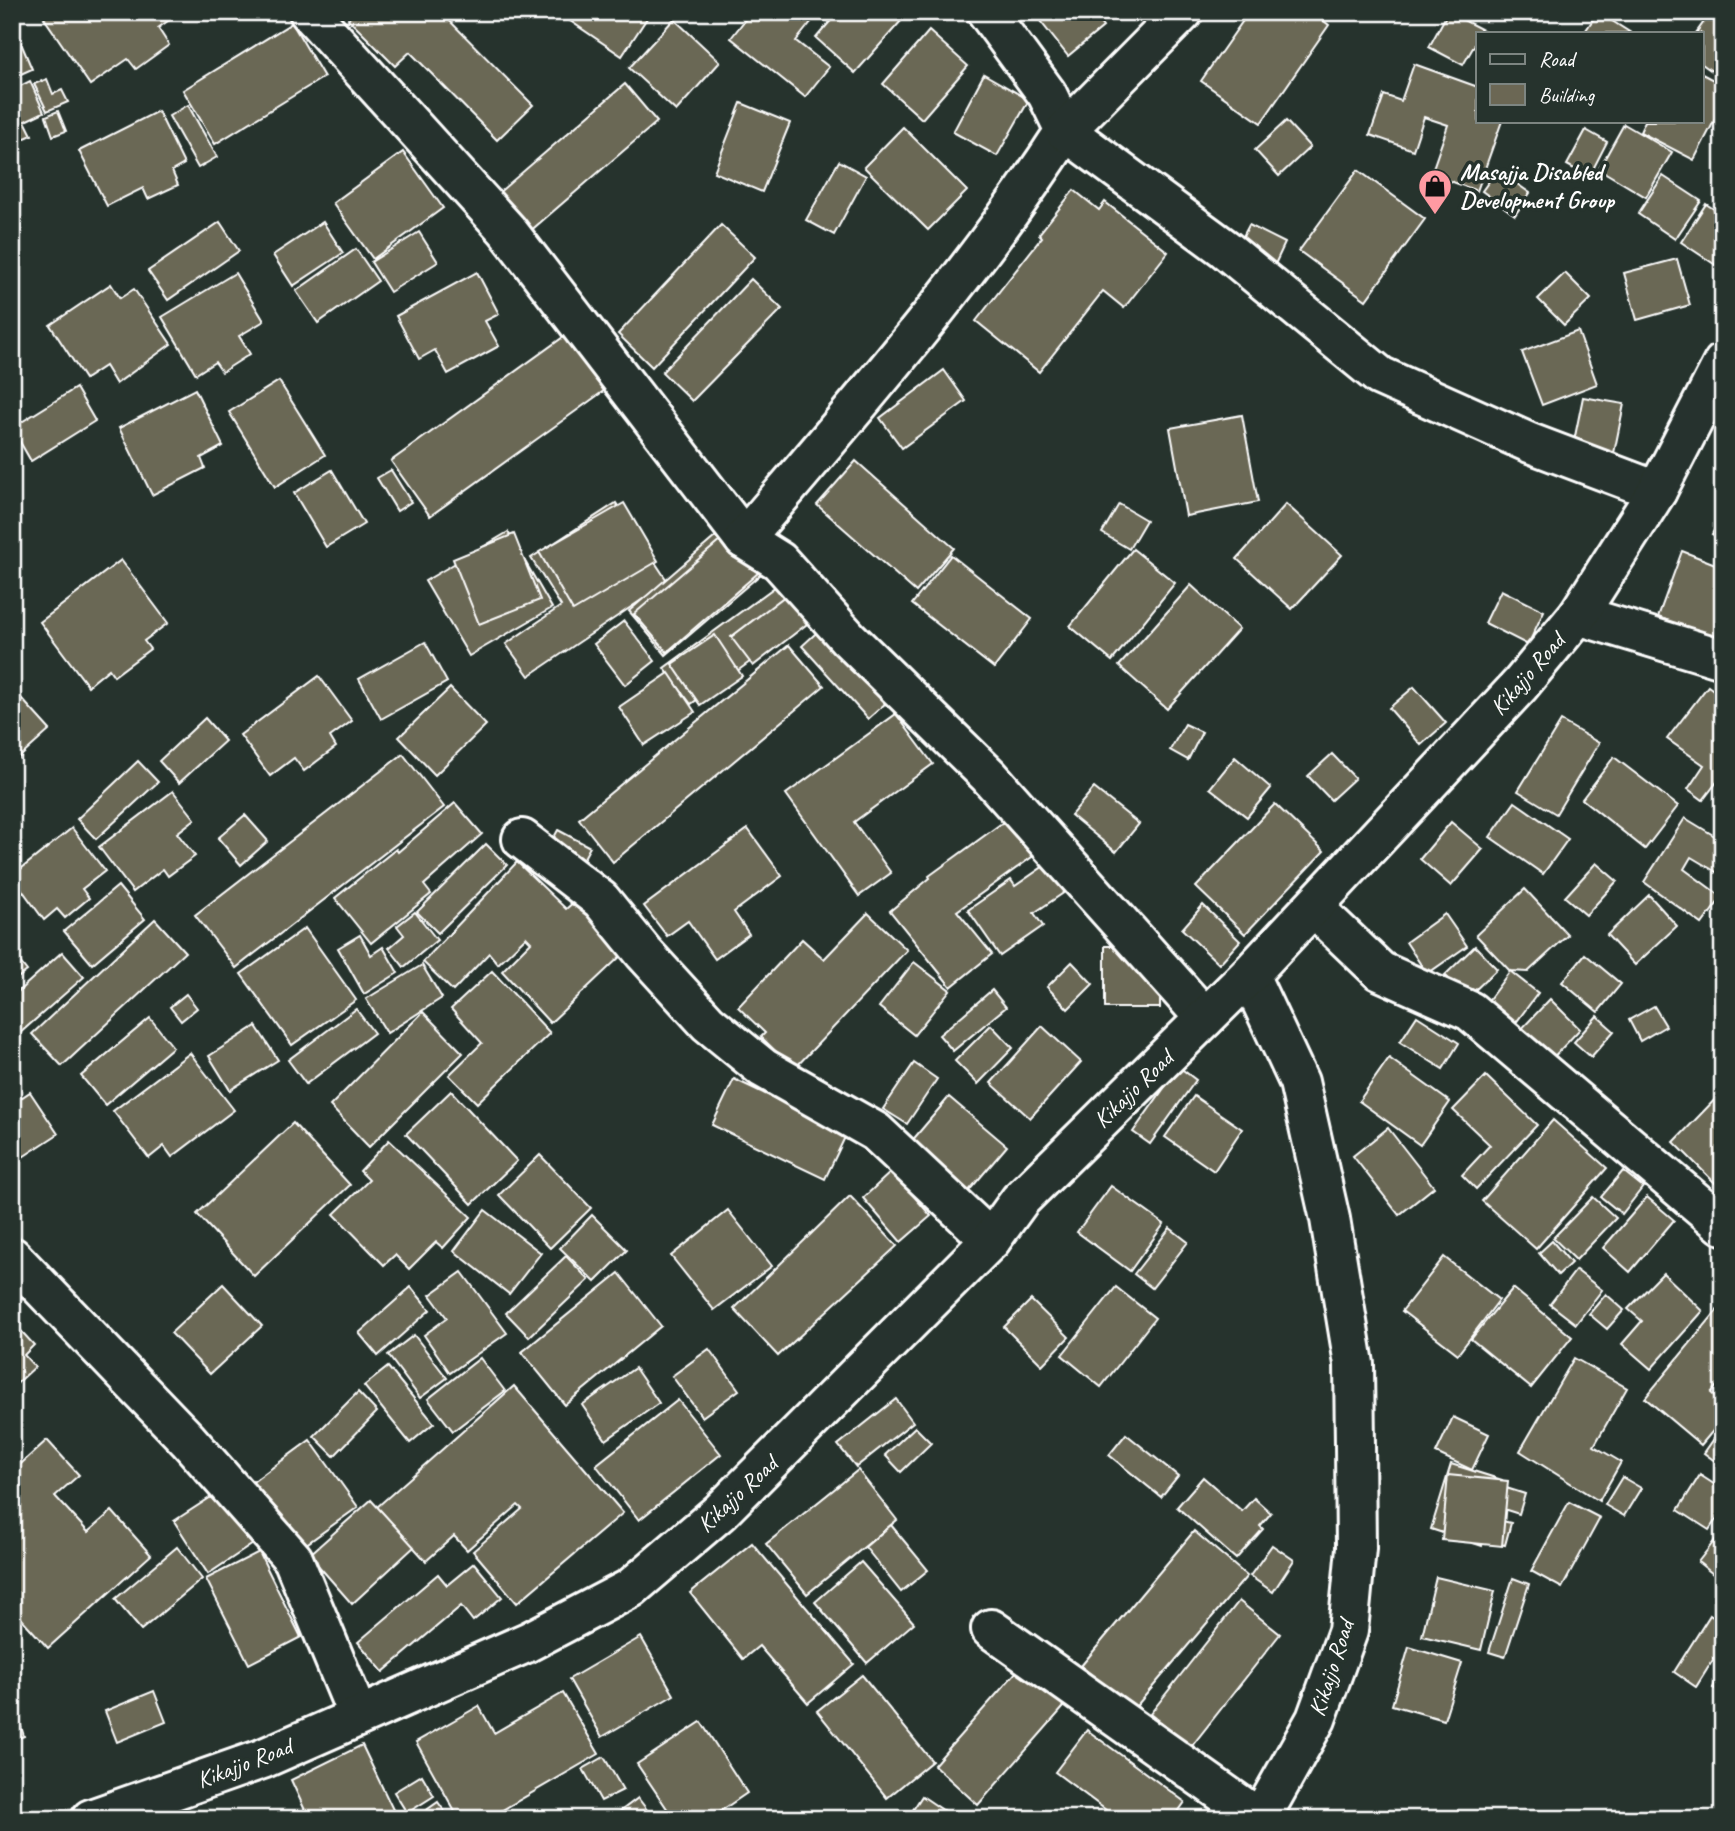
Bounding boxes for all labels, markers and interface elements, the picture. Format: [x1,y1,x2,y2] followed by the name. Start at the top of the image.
[1476,32,1704,122] legend
[1539,46,1578,72] text: Road
[1539,82,1596,108] text: Building
[1460,157,1616,215] place label: Masajja Disabled Development Group
[1416,167,1454,216] shop icon: Masajja Disabled Development Group
[1483,624,1573,721] street label: Kikajjo Road
[1087,1041,1182,1134] street label: Kikajjo Road
[690,1447,786,1539] street label: Kikajjo Road
[1301,1613,1362,1720] street label: Kikajjo Road
[192,1730,299,1795] street label: Kikajjo Road

